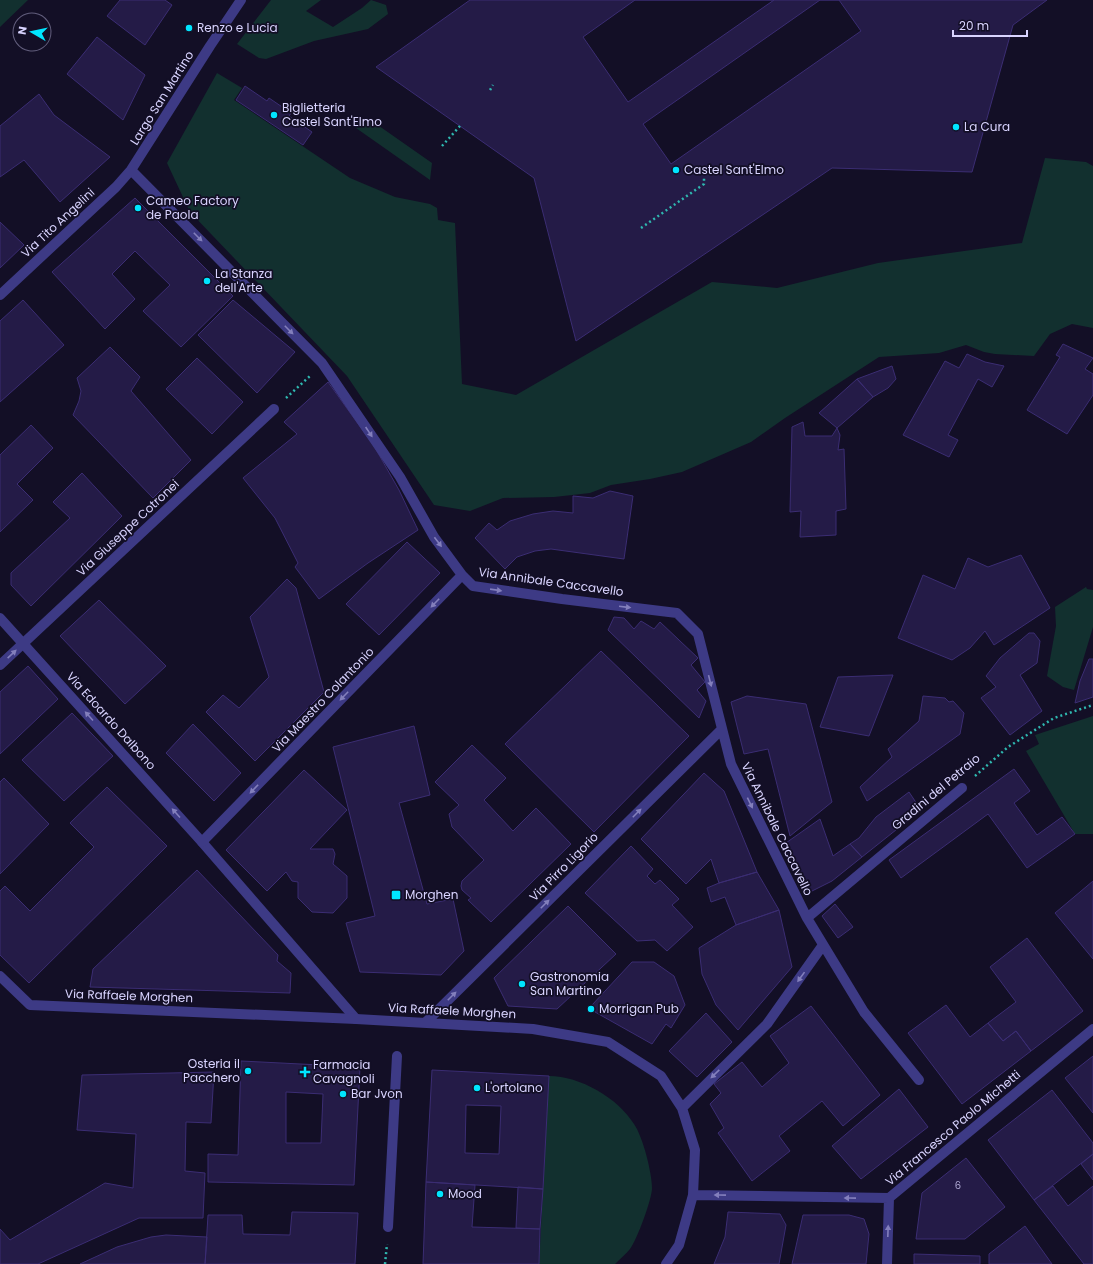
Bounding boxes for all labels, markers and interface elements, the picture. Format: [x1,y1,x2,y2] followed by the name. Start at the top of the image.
[12,12,52,52] north arrow
[953,12,1027,38] scale bar
[959,17,989,34] text: 20 m
[197,19,278,36] place label: Renzo e Lucia
[184,23,194,33] marker: Renzo e Lucia
[14,25,31,36] text: N
[126,47,198,148] street label: Largo San Martino
[282,99,382,130] place label: Biglietteria Castel Sant'Elmo
[269,110,279,120] marker: Biglietteria Castel Sant'Elmo
[964,118,1010,135] place label: La Cura
[951,122,961,132] marker: La Cura
[684,161,784,178] place label: Castel Sant'Elmo
[671,165,681,175] marker: Castel Sant'Elmo
[17,184,98,261] street label: Via Tito Angelini
[146,192,239,223] place label: Cameo Factory de Paola
[133,203,143,213] marker: Cameo Factory de Paola
[193,232,203,242] one-way arrow
[215,265,272,296] place label: La Stanza dell'Arte
[202,276,212,286] marker: La Stanza dell'Arte
[284,325,294,335] one-way arrow
[365,427,373,437] one-way arrow
[73,476,183,580] street label: Via Giuseppe Cotronei
[434,537,442,548] one-way arrow
[477,563,625,600] street label: Via Annibale Caccavello
[490,587,503,593] one-way arrow
[430,598,440,608] one-way arrow
[619,603,631,610] one-way arrow
[268,643,378,756] street label: Via Maestro Colantonio
[7,649,17,659] one-way arrow
[63,668,160,774] street label: Via Edoardo Dalbono
[707,674,713,687] one-way arrow
[339,691,349,701] one-way arrow
[85,711,94,721] one-way arrow
[888,749,984,834] street label: Gradini del Petraio
[738,759,817,899] street label: Via Annibale Caccavello
[249,784,258,794] one-way arrow
[747,798,753,809] one-way arrow
[171,808,181,818] one-way arrow
[632,808,642,818] one-way arrow
[525,828,602,905] street label: Via Pirro Ligorio
[405,886,458,903] place label: Morghen
[390,889,402,901] marker: Morghen
[540,899,550,909] one-way arrow
[530,968,609,999] place label: Gastronomia San Martino
[797,972,805,982] one-way arrow
[517,979,527,989] marker: Gastronomia San Martino
[65,985,193,1006] street label: Via Raffaele Morghen
[447,991,457,1001] one-way arrow
[388,999,517,1022] street label: Via Raffaele Morghen
[599,1000,679,1017] place label: Morrigan Pub
[586,1004,596,1014] marker: Morrigan Pub
[183,1055,240,1086] place label: Osteria il Pacchero
[313,1056,375,1087] place label: Farmacia Cavagnoli
[243,1066,253,1076] marker: Osteria il Pacchero
[881,1066,1024,1189] street label: Via Francesco Paolo Michetti
[300,1067,310,1077] marker: Farmacia Cavagnoli
[710,1069,720,1079] one-way arrow
[485,1079,543,1096] place label: L'ortolano
[472,1083,482,1093] marker: L'ortolano
[351,1085,403,1102] place label: Bar Jvon
[338,1089,348,1099] marker: Bar Jvon
[955,1178,961,1193] house number: 6
[448,1185,482,1202] place label: Mood
[435,1189,445,1199] marker: Mood
[714,1192,726,1199] one-way arrow
[844,1194,856,1201] one-way arrow
[885,1224,891,1237] one-way arrow

